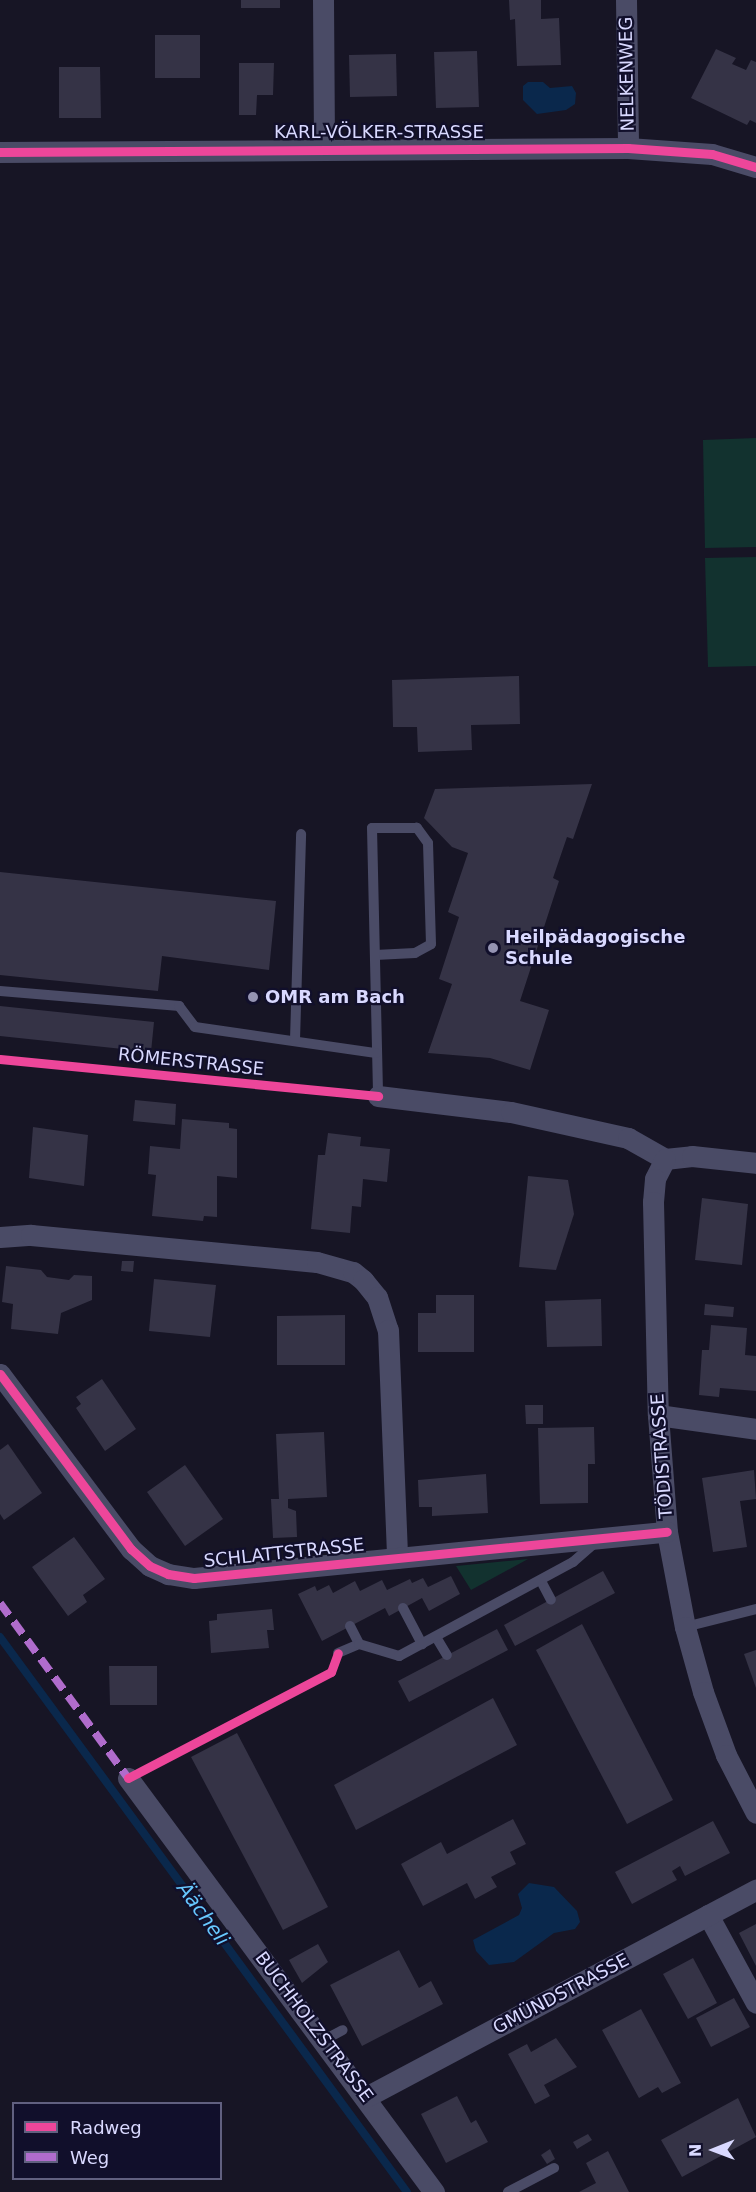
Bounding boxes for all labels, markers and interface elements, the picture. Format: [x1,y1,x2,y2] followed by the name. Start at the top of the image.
[615,17,639,131] street label: NELKENWEG
[274,121,484,143] street label: KARL-VÖLKER-STRASSE
[505,927,685,970] place label: Heilpädagogische Schule
[486,941,500,955] marker: Heilpädagogische Schule
[265,986,405,1008] place label: OMR am Bach
[246,990,260,1004] marker: OMR am Bach
[117,1044,265,1080] street label: RÖMERSTRASSE
[647,1393,677,1519] street label: TÖDISTRASSE
[203,1534,365,1572] street label: SCHLATTSTRASSE
[172,1877,234,1951] water label: Äächeli
[250,1948,378,2106] street label: BUCHHOLZSTRASSE
[489,1949,633,2039] street label: GMÜNDSTRASSE
[12,2102,222,2180] legend
[70,2117,142,2138] text: Radweg
[684,2120,744,2180] north arrow
[686,2143,705,2157] text: N
[70,2147,109,2168] text: Weg

